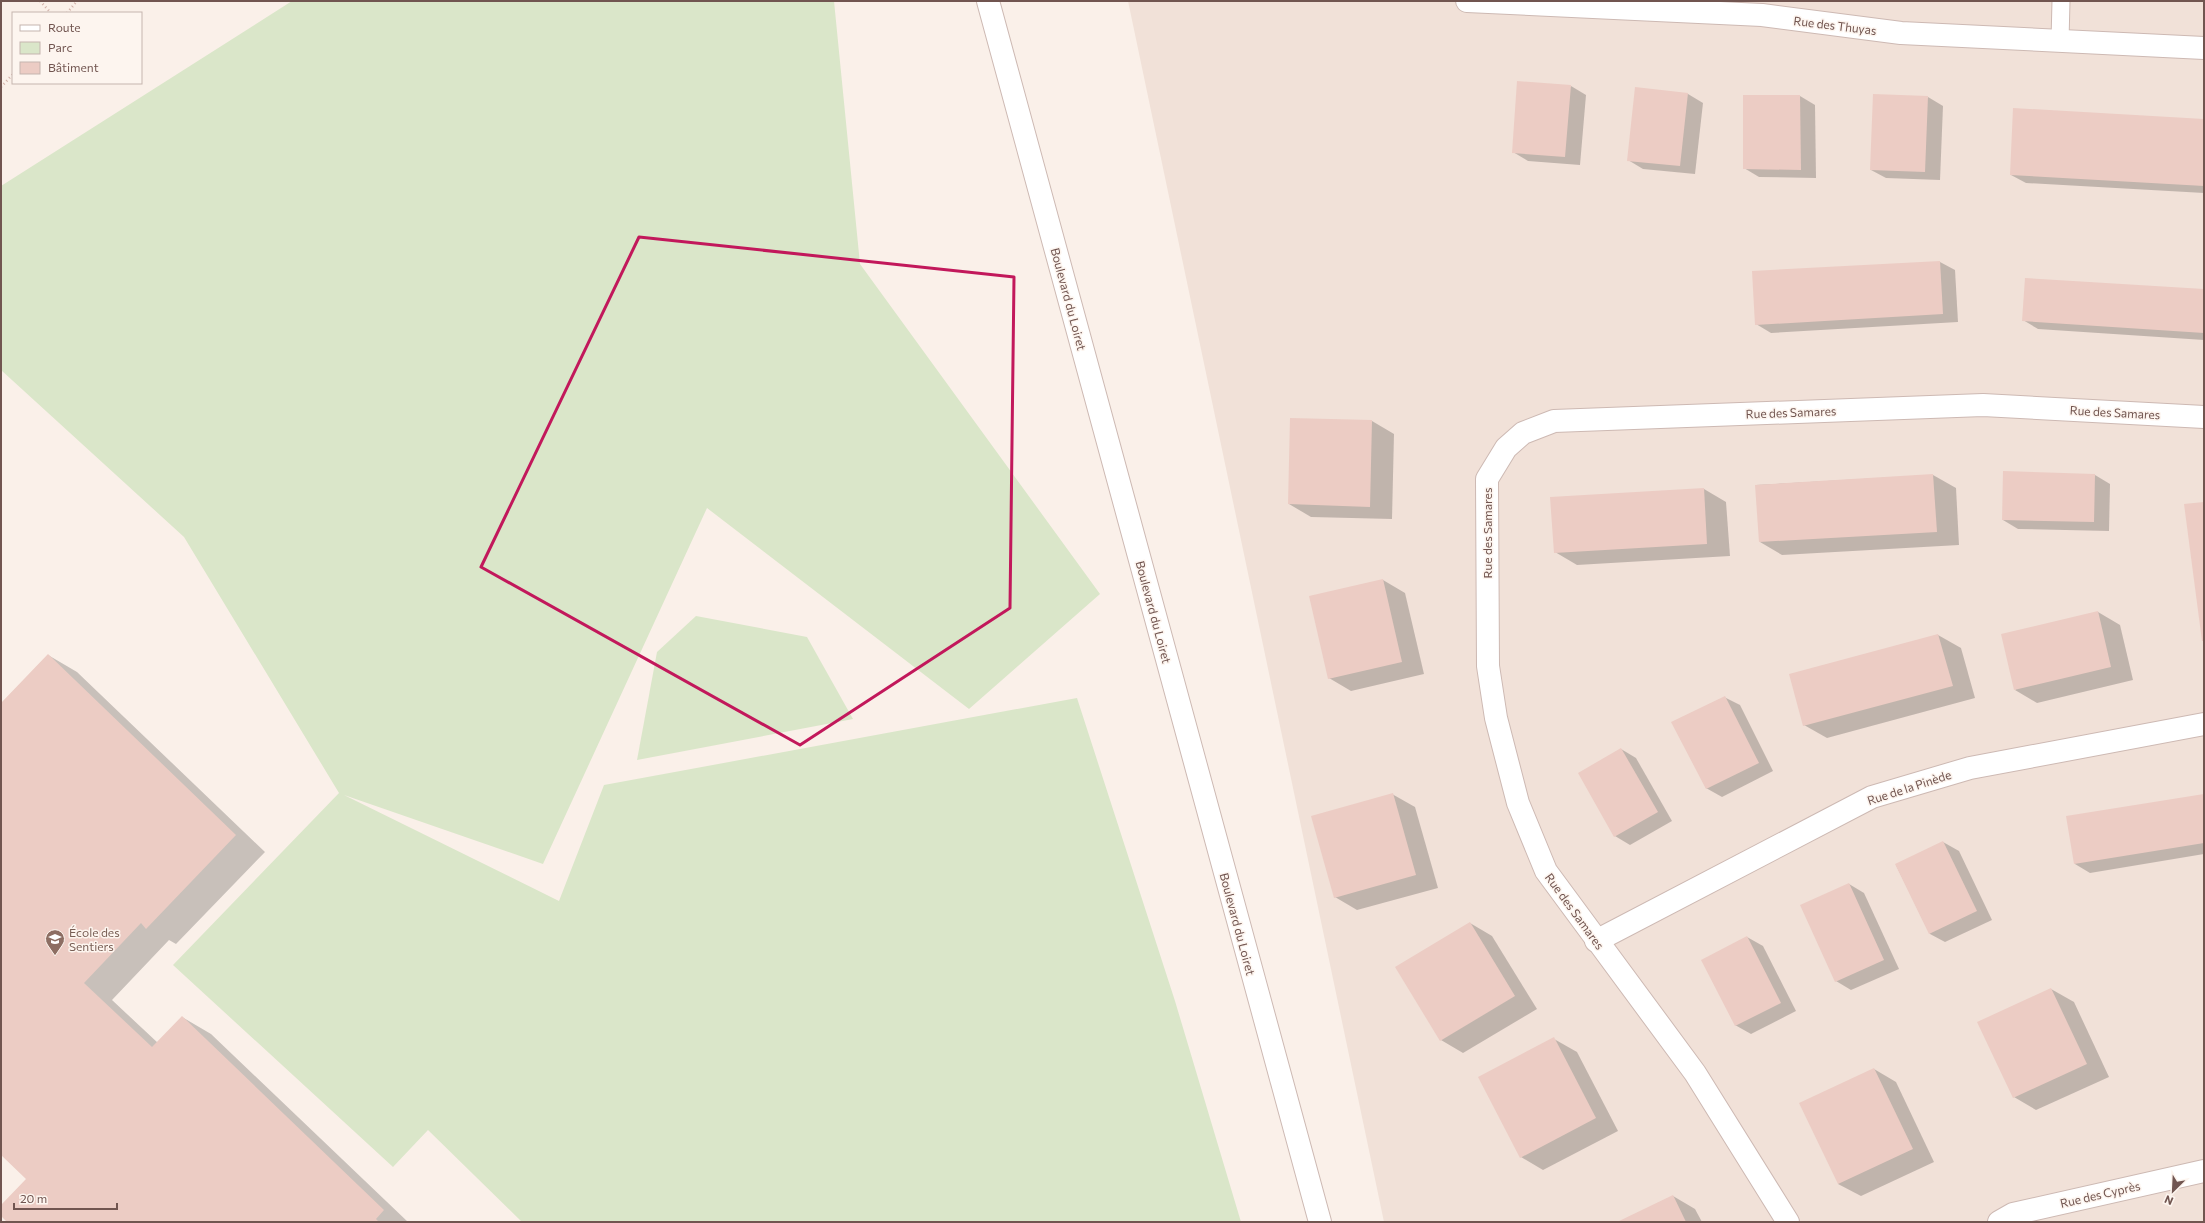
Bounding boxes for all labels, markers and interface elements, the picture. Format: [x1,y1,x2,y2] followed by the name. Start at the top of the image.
[12,12,142,84] legend
[1793,13,1877,37] street label: Rue des Thuyas
[48,20,81,34] text: Route
[48,40,72,54] text: Parc
[48,60,99,74] text: Bâtiment
[1049,246,1089,352] street label: Boulevard du Loiret
[1745,403,1837,421] street label: Rue des Samares
[2069,403,2161,421] street label: Rue des Samares
[1480,488,1494,578] street label: Rue des Samares
[1134,559,1174,665] street label: Boulevard du Loiret
[1865,767,1953,807] street label: Rue de la Pinède
[1543,870,1607,952] street label: Rue des Samares
[1218,871,1258,977] street label: Boulevard du Loiret
[69,925,120,953] place label: École des Sentiers
[44,928,66,956] school or university icon: École des Sentiers
[2153,1171,2193,1211] north arrow
[2058,1178,2142,1210] street label: Rue des Cyprès
[14,1185,117,1211] scale bar
[20,1191,47,1205] text: 20 m
[2162,1193,2175,1208] text: N

